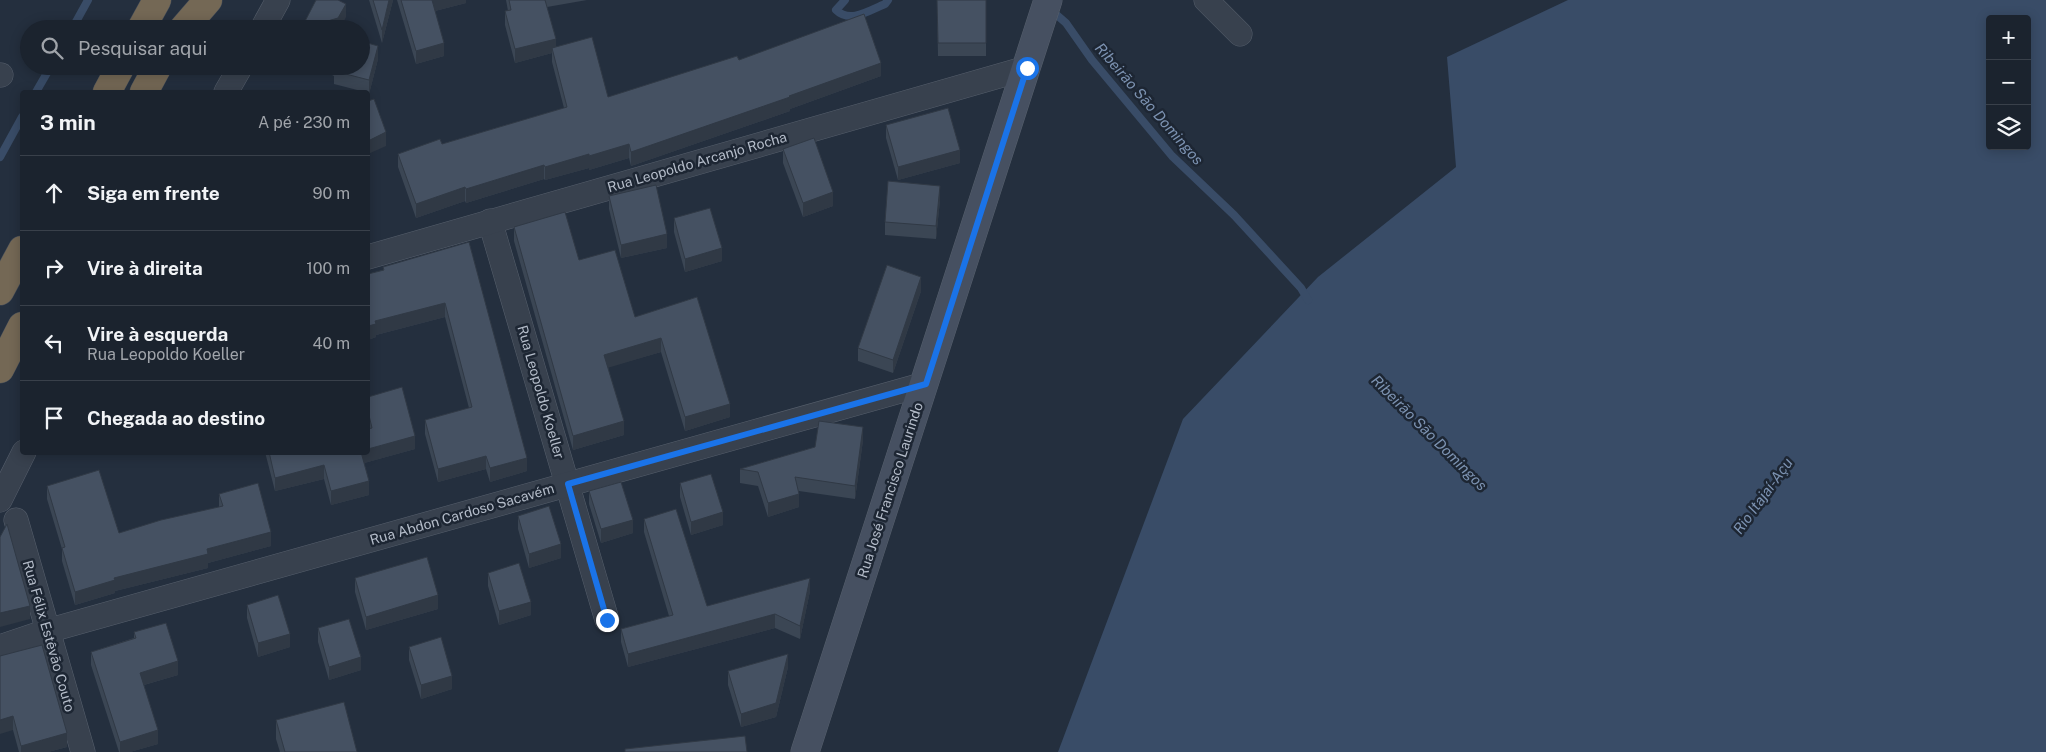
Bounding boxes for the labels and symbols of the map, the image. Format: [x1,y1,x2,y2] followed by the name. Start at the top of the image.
[1092,39,1207,168] water label: Ribeirão São Domingos
[1016,57,1039,80] route start
[605,129,789,195] street label: Rua Leopoldo Arcanjo Rocha
[514,323,568,461] street label: Rua Leopoldo Koeller
[1368,372,1490,494] water label: Ribeirão São Domingos
[854,400,926,580] street label: Rua José Francisco Laurindo
[1729,454,1796,537] water label: Rio Itajaí-Açu
[368,480,556,548] street label: Rua Abdon Cardoso Sacavém
[20,558,78,714] street label: Rua Félix Estêvão Couto
[596,609,619,632] route end

